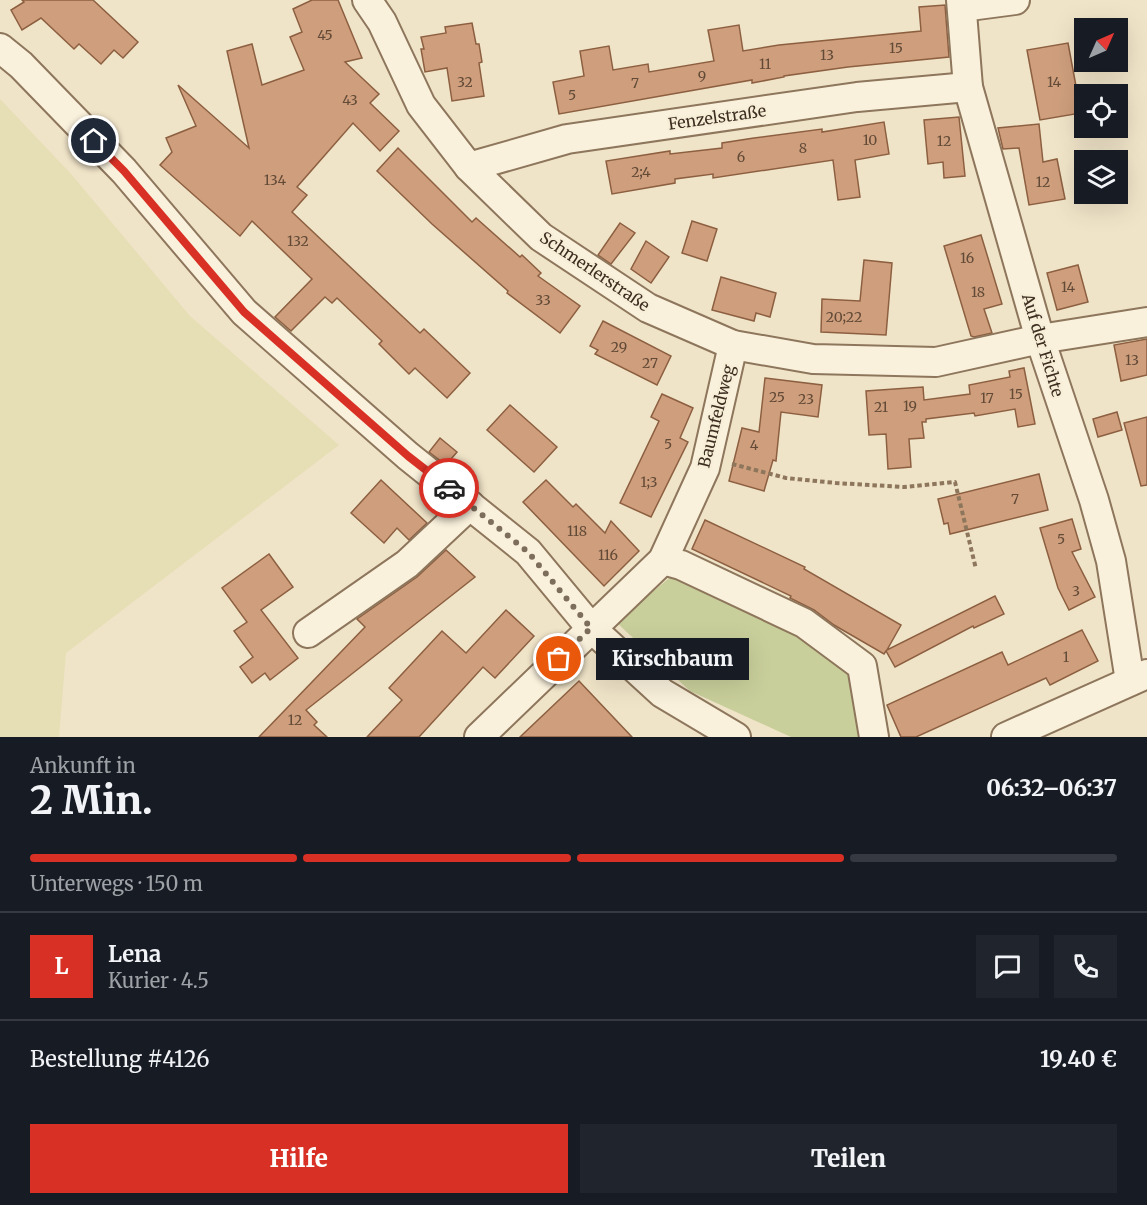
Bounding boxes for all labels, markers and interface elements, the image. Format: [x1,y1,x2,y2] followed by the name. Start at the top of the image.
[1074,18,1128,72] north arrow
[1074,18,1128,204] map controls
[317,26,333,44] house number: 45
[889,39,903,57] house number: 15
[820,46,834,64] house number: 13
[759,55,771,73] house number: 11
[698,67,706,85] house number: 9
[457,73,473,91] house number: 32
[1047,73,1061,91] house number: 14
[631,74,639,92] house number: 7
[1074,84,1128,138] button: locate
[568,86,576,104] house number: 5
[342,91,358,109] house number: 43
[667,100,767,134] street label: Fenzelstraße
[68,115,119,166] pin
[77,124,110,157] icon: home
[863,131,877,149] house number: 10
[937,132,951,150] house number: 12
[799,139,807,157] house number: 8
[737,148,745,166] house number: 6
[1074,150,1128,204] button: layers
[631,163,651,181] house number: 2;4
[264,171,287,189] house number: 134
[1036,173,1050,191] house number: 12
[536,227,654,315] street label: Schmerlerstraße
[287,232,309,250] house number: 132
[960,249,974,267] house number: 16
[1061,278,1075,296] house number: 14
[971,283,985,301] house number: 18
[1018,290,1068,399] street label: Auf der Fichte
[535,291,551,309] house number: 33
[826,308,862,326] house number: 20;22
[611,338,627,356] house number: 29
[1125,351,1139,369] house number: 13
[642,354,658,372] house number: 27
[694,362,739,470] street label: Baumfeldweg
[1009,385,1023,403] house number: 15
[769,388,785,406] house number: 25
[980,389,994,407] house number: 17
[798,390,814,408] house number: 23
[903,397,917,415] house number: 19
[874,398,888,416] house number: 21
[664,435,672,453] house number: 5
[750,436,759,454] house number: 4
[419,458,479,518] courier
[433,472,466,505] icon: car
[640,473,658,491] house number: 1;3
[1011,490,1019,508] house number: 7
[567,522,587,540] house number: 118
[1057,530,1065,548] house number: 5
[598,546,618,564] house number: 116
[1072,582,1080,600] house number: 3
[533,633,584,684] pin
[595,638,748,680] callout: Kirschbaum
[542,642,575,675] icon: bag
[612,646,733,671] text: Kirschbaum
[1063,648,1069,666] house number: 1
[288,711,302,729] house number: 12
[30,753,136,778] text: Ankunft in
[986,774,1117,802] text: 06:32–06:37
[30,776,153,825] text: 2 Min.
[30,871,203,896] text: Unterwegs · 150 m
[976,935,1039,998] button: chat
[1054,935,1117,998] button: phone
[108,940,161,968] text: Lena
[55,952,69,980] text: L
[108,968,209,993] text: Kurier · 4.5
[30,1045,210,1073] text: Bestellung #4126
[1040,1045,1117,1073] text: 19.40 €
[30,1124,568,1193] button: Hilfe
[580,1124,1117,1193] button: Teilen

